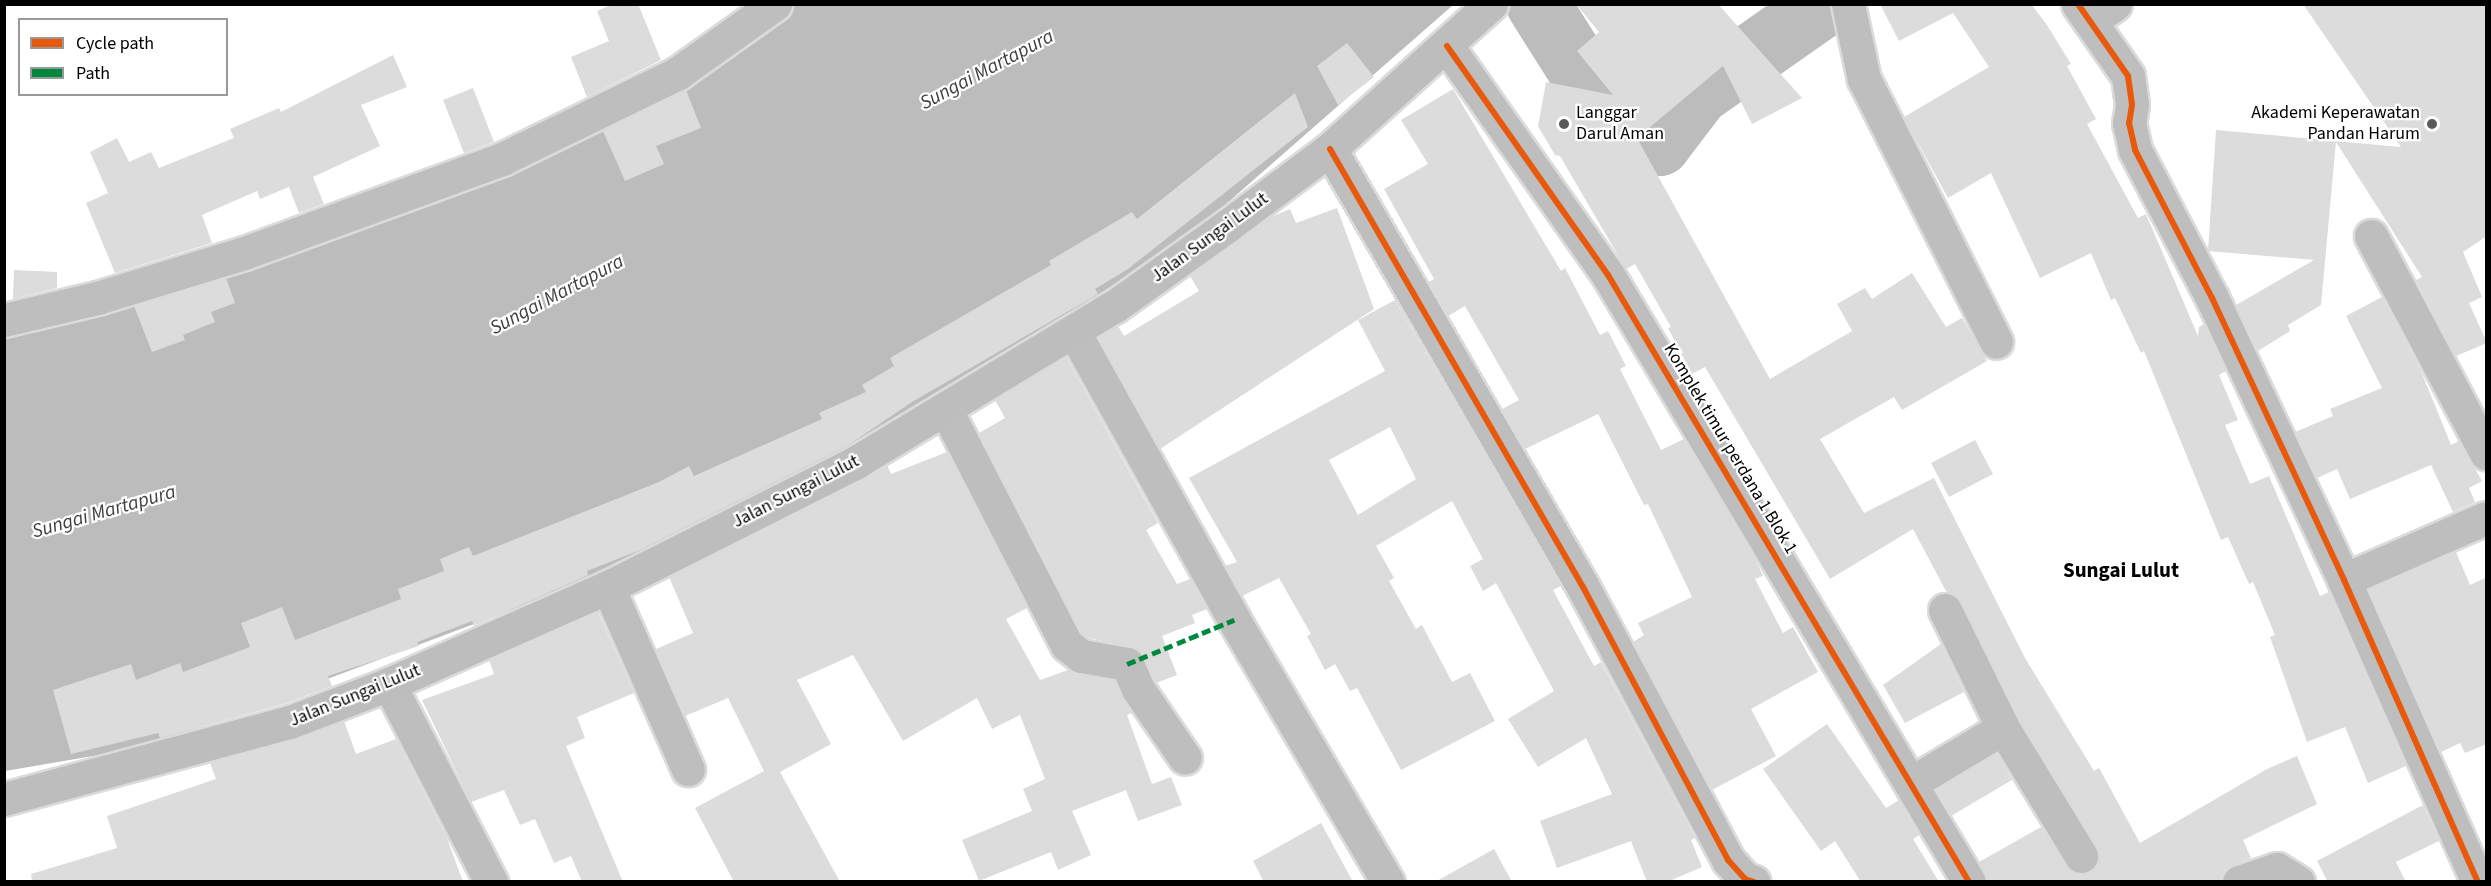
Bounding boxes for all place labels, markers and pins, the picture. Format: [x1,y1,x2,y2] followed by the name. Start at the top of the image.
[1576,103,1664,146] place label: Langgar Darul Aman
[2251,103,2420,146] place label: Akademi Keperawatan Pandan Harum
[1557,117,1571,131] marker: Langgar Darul Aman
[2425,117,2439,131] marker: Akademi Keperawatan Pandan Harum

